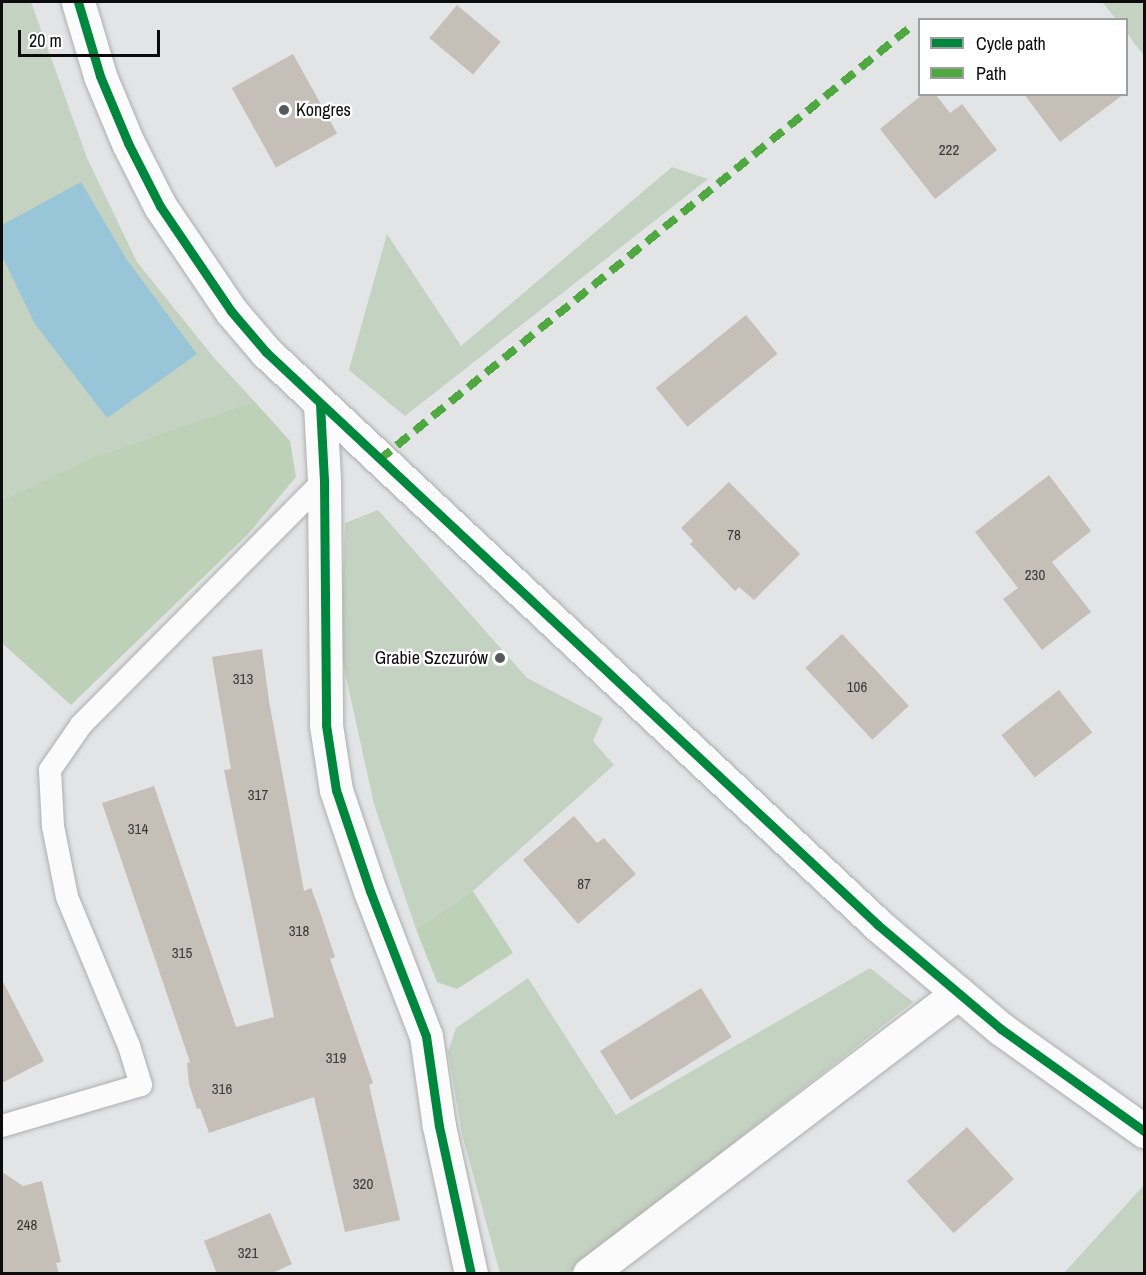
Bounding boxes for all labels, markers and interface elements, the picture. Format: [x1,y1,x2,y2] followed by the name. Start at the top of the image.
[21,18,164,56] scale bar
[918,18,1128,96] legend
[29,28,62,53] text: 20 m
[976,31,1046,56] text: Cycle path
[976,61,1006,86] text: Path
[296,99,351,121] place label: Kongres
[277,103,291,117] marker: Kongres
[939,141,959,159] house number: 222
[727,526,741,544] house number: 78
[1025,566,1045,584] house number: 230
[375,647,488,669] place label: Grabie Szczurów
[493,651,507,665] marker: Grabie Szczurów
[233,670,253,688] house number: 313
[847,678,867,696] house number: 106
[248,786,268,804] house number: 317
[128,820,148,838] house number: 314
[577,875,591,893] house number: 87
[289,922,309,940] house number: 318
[172,944,192,962] house number: 315
[326,1049,346,1067] house number: 319
[212,1080,232,1098] house number: 316
[353,1175,373,1193] house number: 320
[17,1216,37,1234] house number: 248
[238,1244,258,1262] house number: 321

